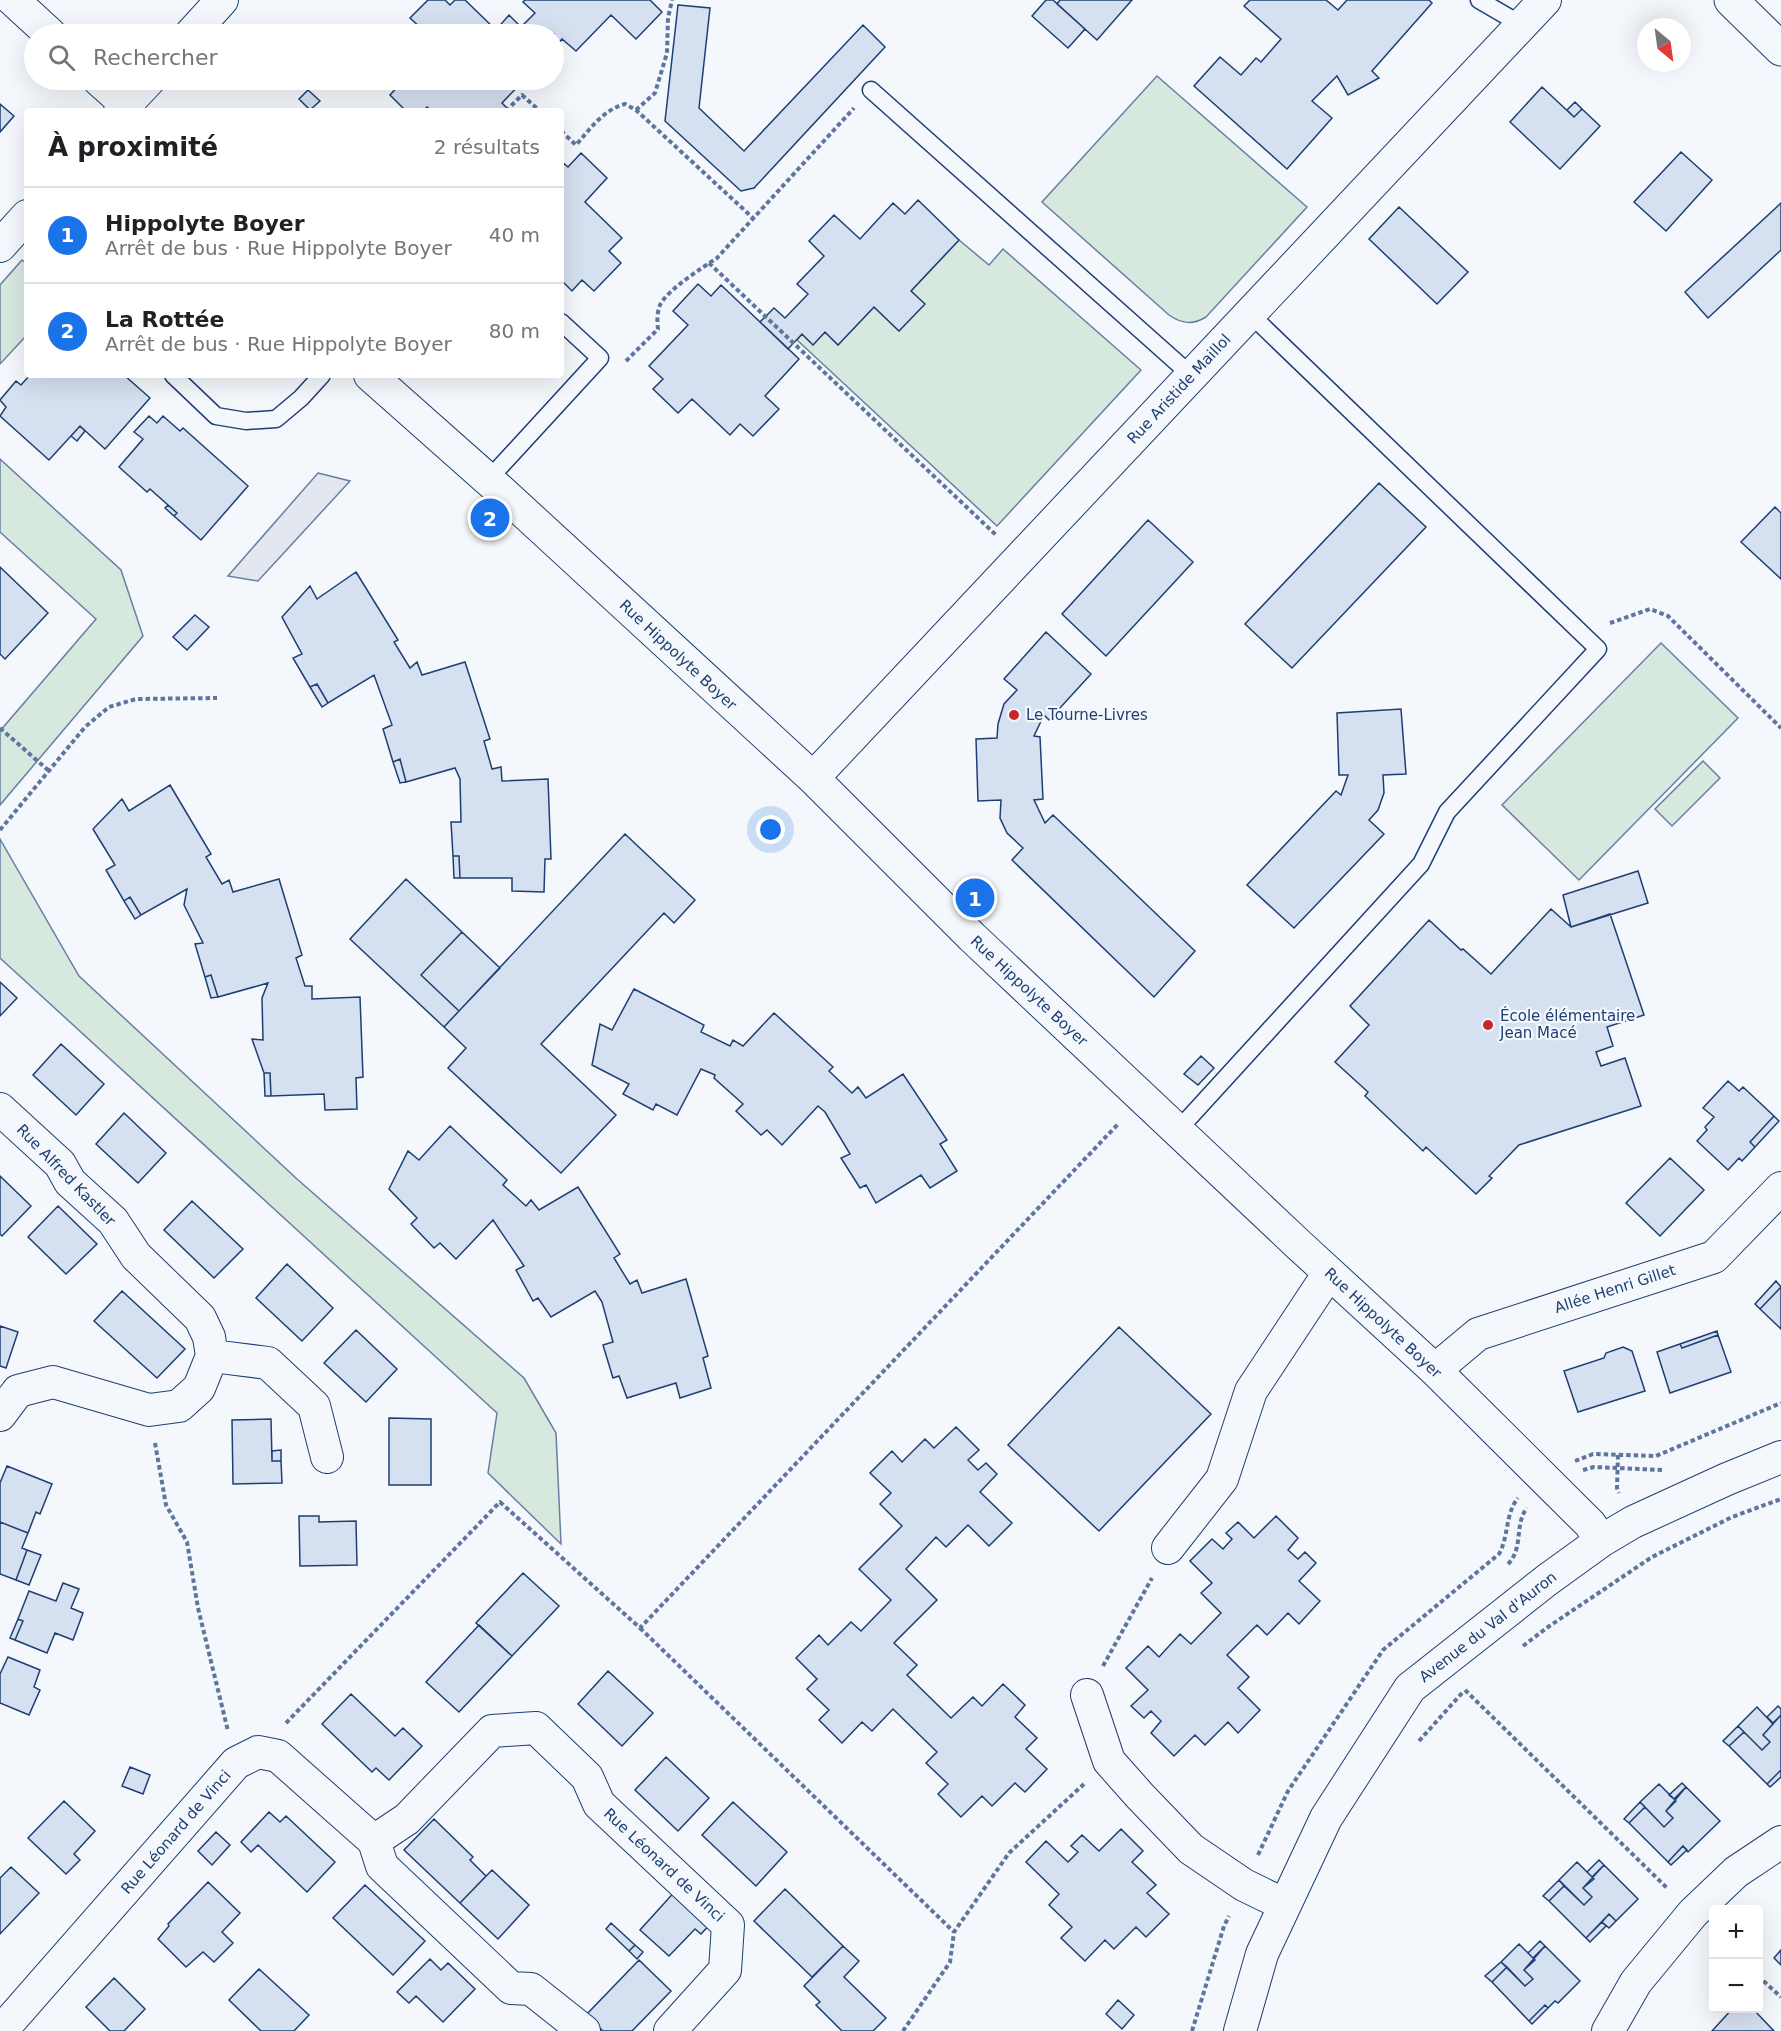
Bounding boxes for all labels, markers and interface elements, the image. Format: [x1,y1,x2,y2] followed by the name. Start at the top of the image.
[1637,18,1691,72] north arrow
[24,24,564,90] search box
[45,41,78,74] icon: search
[93,45,218,70] text: Rechercher
[48,132,218,162] text: À proximité
[434,135,540,159] text: 2 résultats
[105,211,305,236] text: Hippolyte Boyer
[61,223,74,247] text: 1
[489,223,540,247] text: 40 m
[105,236,452,260] text: Arrêt de bus · Rue Hippolyte Boyer
[105,307,224,332] text: La Rottée
[61,319,74,343] text: 2
[489,319,540,343] text: 80 m
[1124,330,1234,448] street label: Rue Aristide Maillol
[105,332,452,356] text: Arrêt de bus · Rue Hippolyte Boyer
[470,496,510,540] pin: 2
[616,596,741,715] street label: Rue Hippolyte Boyer
[1026,706,1148,724] place label: Le Tourne-Livres
[1007,708,1021,722] marker: Le Tourne-Livres
[756,815,785,844] your location
[956,876,994,920] pin: 1
[967,932,1092,1051] street label: Rue Hippolyte Boyer
[1499,1006,1635,1042] place label: École élémentaire Jean Macé
[1481,1018,1495,1032] marker: École élémentaire Jean Macé
[13,1120,120,1230] street label: Rue Alfred Kastler
[1552,1261,1678,1317] street label: Allée Henri Gillet
[1321,1264,1446,1383] street label: Rue Hippolyte Boyer
[1416,1568,1560,1686] street label: Avenue du Val d'Auron
[117,1766,235,1898] street label: Rue Léonard de Vinci
[600,1804,728,1926] street label: Rue Léonard de Vinci
[1709,1905,1763,2013] map controls
[1709,1905,1763,1959] button: +
[1709,1959,1763,2013] button: −

